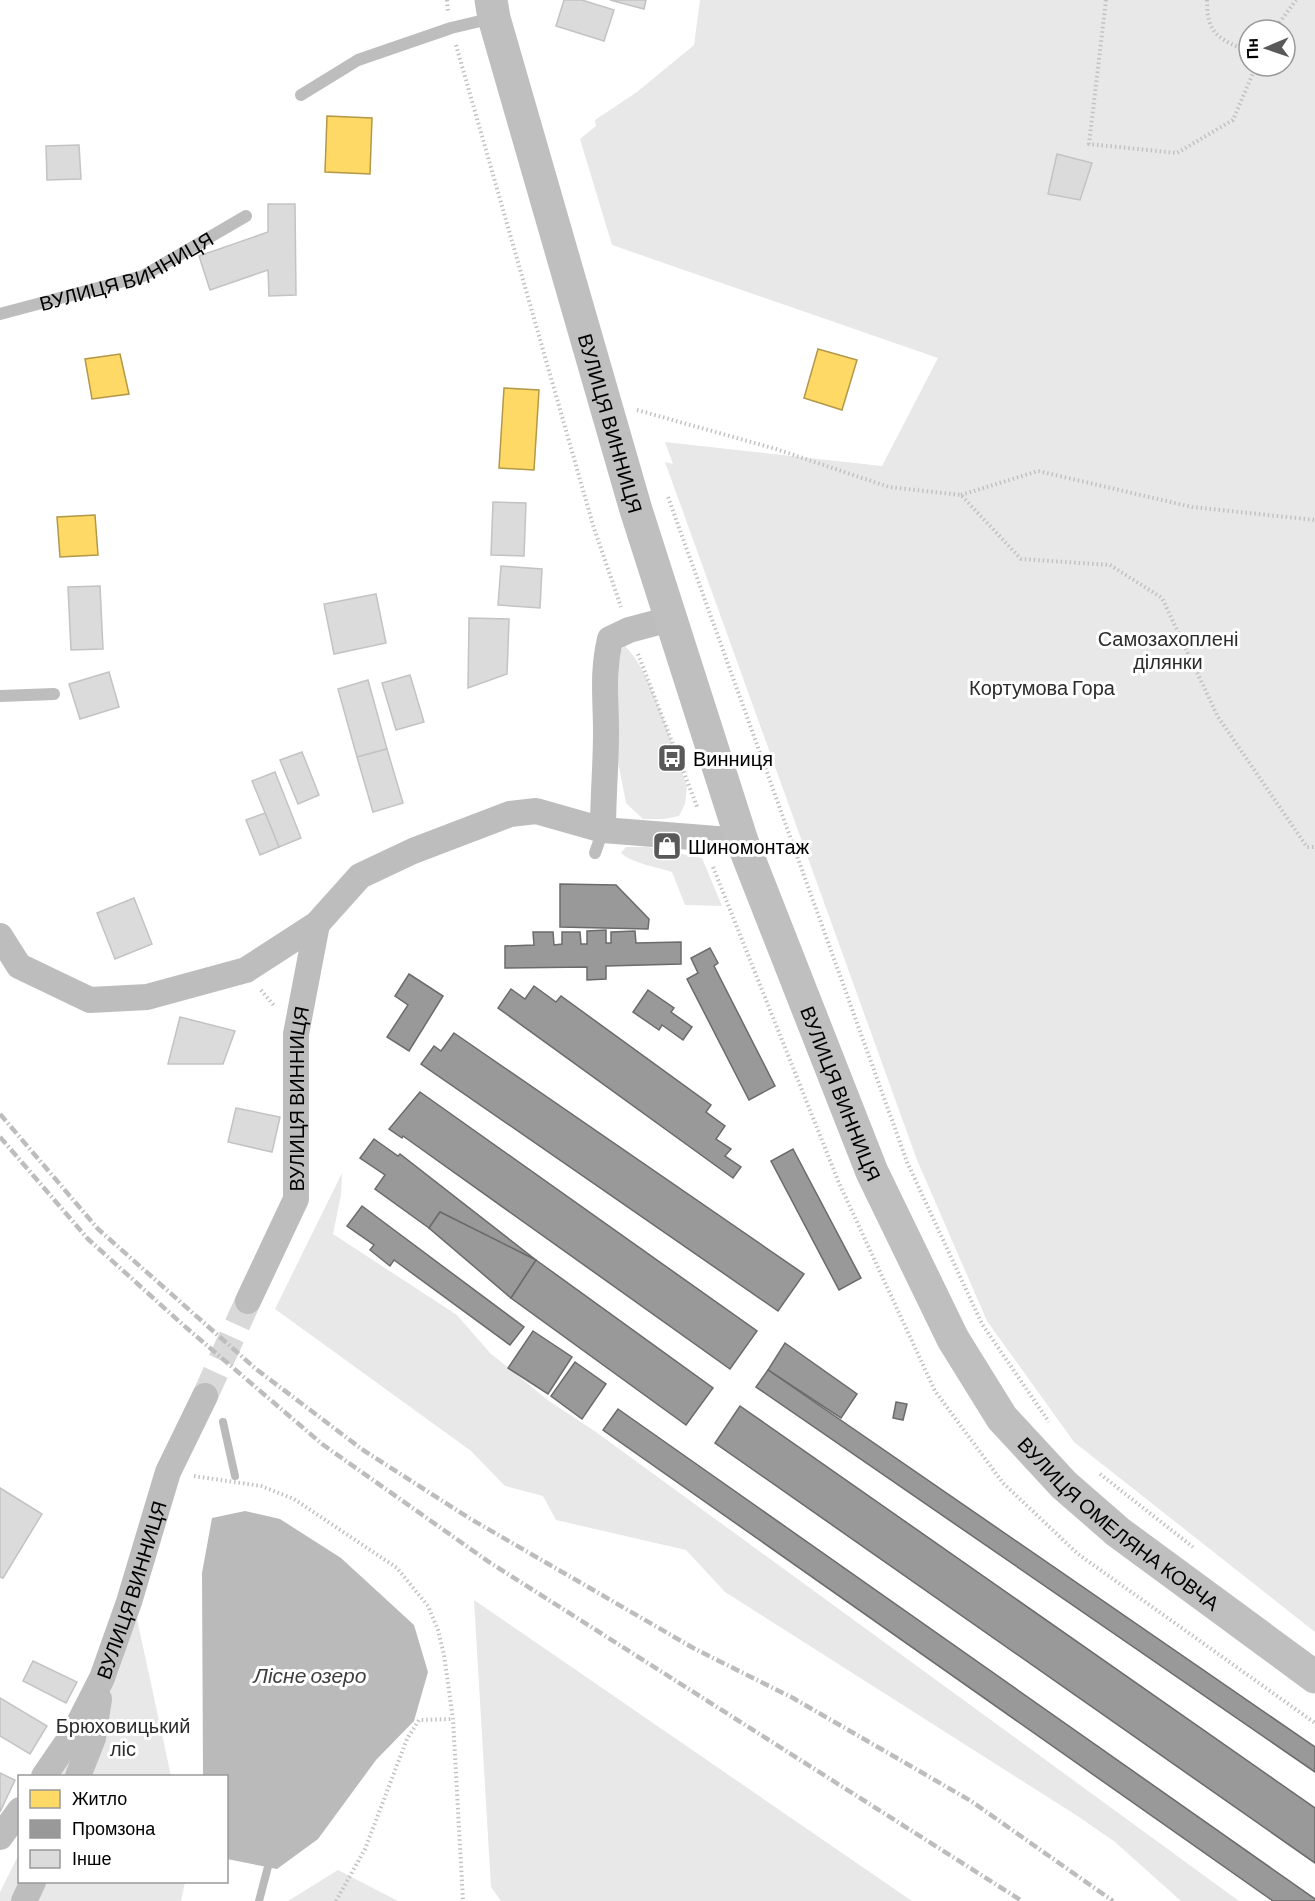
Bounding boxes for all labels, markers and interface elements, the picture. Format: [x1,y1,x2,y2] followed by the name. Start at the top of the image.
[1237,18,1297,78] north arrow
[1242,38,1261,59] text: Пн
[37,226,217,315] street label: ВУЛИЦЯ ВИННИЦЯ
[574,331,648,516] street label: ВУЛИЦЯ ВИННИЦЯ
[1098,626,1238,673] park label: Самозахоплені ділянки
[969,675,1116,699] park label: Кортумова Гора
[656,742,688,774] bus stop icon: Винниця
[693,746,773,770] place label: Винниця
[651,830,683,862] shop icon: Шиномонтаж
[688,834,810,858] place label: Шиномонтаж
[796,1003,886,1185] street label: ВУЛИЦЯ ВИННИЦЯ
[284,1004,313,1192] street label: ВУЛИЦЯ ВИННИЦЯ
[1013,1432,1225,1615] street label: ВУЛИЦЯ ОМЕЛЯНА КОВЧА
[91,1498,171,1682] street label: ВУЛИЦЯ ВИННИЦЯ
[252,1662,367,1687] water label: Лісне озеро
[56,1713,190,1760] park label: Брюховицький ліс
[18,1775,228,1883] legend
[72,1787,127,1809] text: Житло
[72,1817,156,1839] text: Промзона
[72,1847,111,1869] text: Інше

